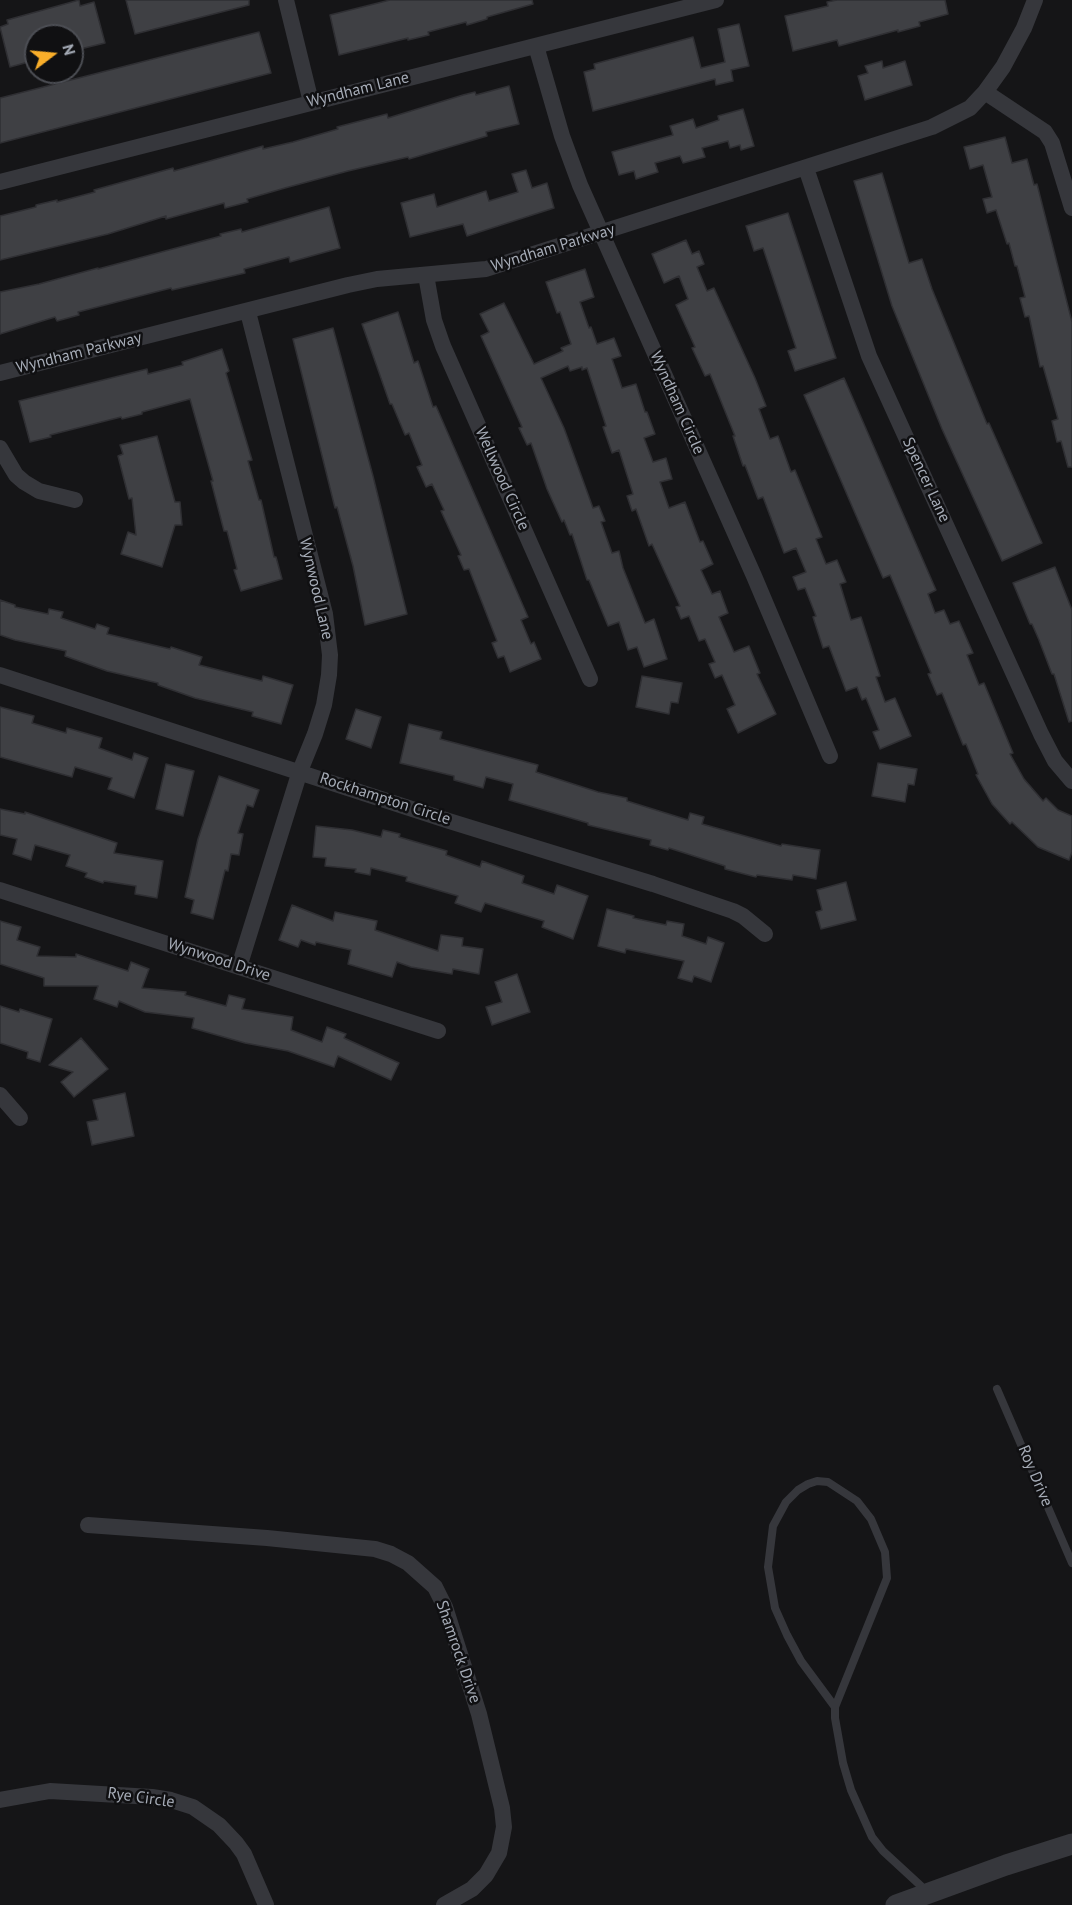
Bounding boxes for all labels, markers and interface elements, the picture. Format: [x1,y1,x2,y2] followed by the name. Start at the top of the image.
[24,24,84,84] north arrow
[58,42,80,57] text: N
[305,68,411,112] street label: Wyndham Lane
[489,220,617,276] street label: Wyndham Parkway
[14,328,144,378] street label: Wyndham Parkway
[646,349,708,457] street label: Wyndham Circle
[471,425,533,533] street label: Wellwood Circle
[898,434,954,526] street label: Spencer Lane
[295,536,337,642] street label: Wynwood Lane
[317,769,453,829] street label: Rockhampton Circle
[165,934,273,986] street label: Wynwood Drive
[1014,1442,1056,1510] street label: Roy Drive
[431,1598,485,1706] street label: Shamrock Drive
[106,1784,176,1812] street label: Rye Circle

